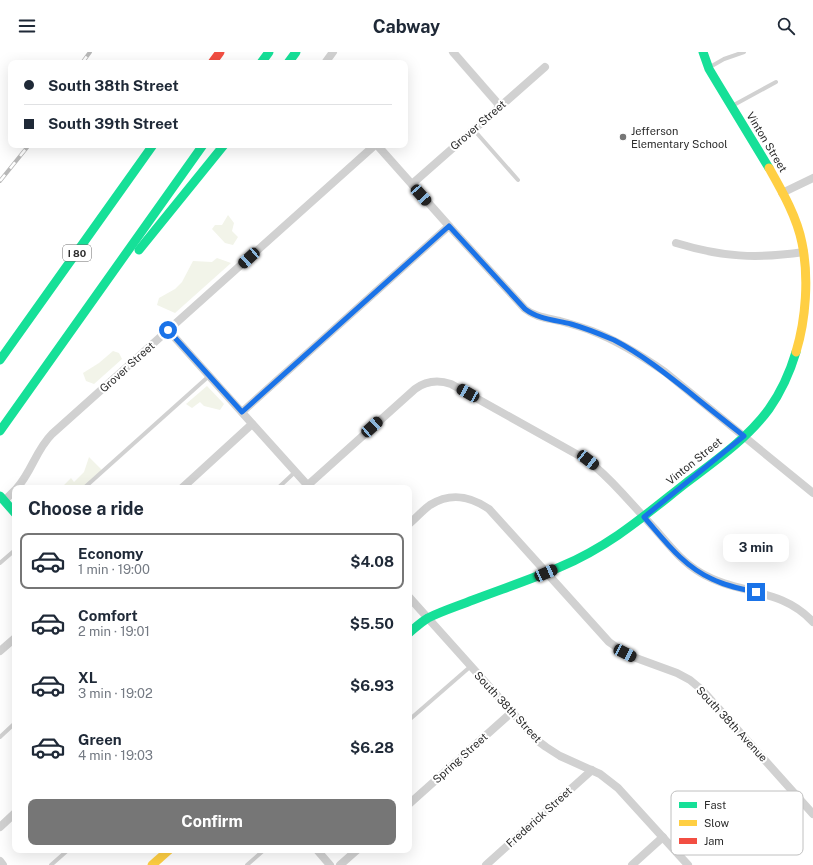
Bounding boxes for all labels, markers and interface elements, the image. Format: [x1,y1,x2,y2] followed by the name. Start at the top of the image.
[16,15,38,37] icon: menu
[775,15,797,37] icon: search
[373,16,440,37] text: Cabway
[48,77,179,94] text: South 38th Street
[448,98,508,152] street label: Grover Street
[744,110,790,174] street label: Vinton Street
[48,115,179,132] text: South 39th Street
[631,125,728,150] place label: Jefferson Elementary School
[618,132,628,142] marker: Jefferson Elementary School
[409,182,433,208] car
[63,245,91,261] road number: I 80
[236,246,262,270] car
[159,321,177,339] route start
[97,339,157,395] street label: Grover Street
[455,382,481,404] car
[359,415,385,439] car
[664,435,724,487] street label: Vinton Street
[575,448,601,472] car
[28,498,144,519] text: Choose a ride
[723,534,789,562] callout: 3 min
[739,540,773,555] text: 3 min
[30,543,66,579] icon: car
[78,545,143,562] text: Economy
[350,553,394,570] text: $4.08
[78,562,150,577] text: 1 min · 19:00
[533,563,559,583] car
[747,583,765,601] route end
[30,605,66,641] icon: car
[78,607,138,624] text: Comfort
[350,615,394,632] text: $5.50
[78,624,150,639] text: 2 min · 19:01
[612,642,638,664] car
[30,667,66,703] icon: car
[78,669,97,686] text: XL
[472,669,544,745] street label: South 38th Street
[350,677,394,694] text: $6.93
[694,684,770,764] street label: South 38th Avenue
[78,686,153,701] text: 3 min · 19:02
[30,729,66,765] icon: car
[430,730,490,786] street label: Spring Street
[78,731,122,748] text: Green
[350,739,394,756] text: $6.28
[78,748,153,763] text: 4 min · 19:03
[504,785,574,849] street label: Frederick Street
[671,791,803,855] legend
[28,799,396,845] button: Confirm
[704,799,726,811] text: Fast
[704,817,730,829] text: Slow
[704,835,724,847] text: Jam

